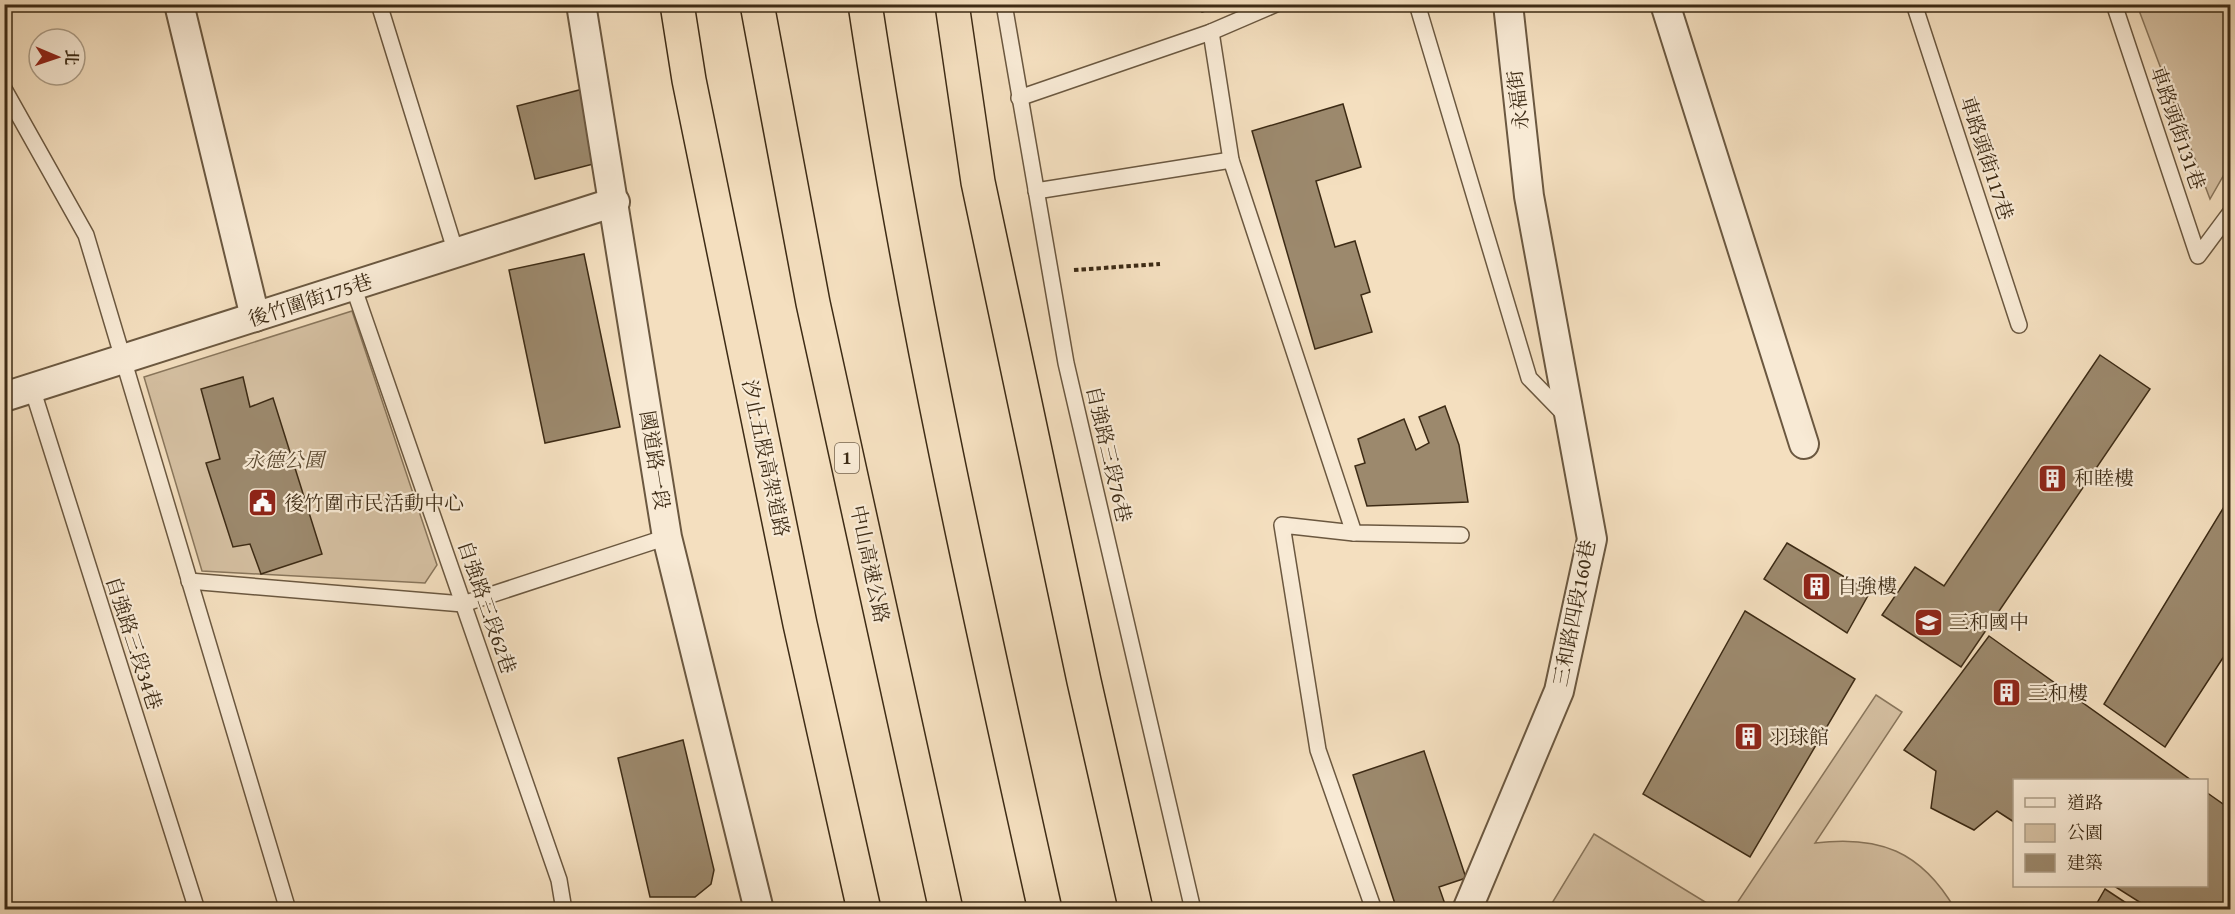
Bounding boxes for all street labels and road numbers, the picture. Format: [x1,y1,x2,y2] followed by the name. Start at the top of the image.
[2144,62,2213,193] street label: 車路頭街131巷
[1499,69,1536,132] street label: 永福街
[1954,92,2021,224] street label: 車路頭街117巷
[244,266,376,333] street label: 後竹圍街175巷
[736,377,797,539] street label: 汐止五股高架道路
[1080,383,1139,525] street label: 自強路三段76巷
[633,408,678,512] street label: 國道路一段
[835,443,859,473] road number: 1
[844,502,897,626] street label: 中山高速公路
[451,536,524,677] street label: 自強路三段62巷
[1545,537,1602,689] street label: 三和路四段160巷
[99,572,170,714] street label: 自強路三段34巷

